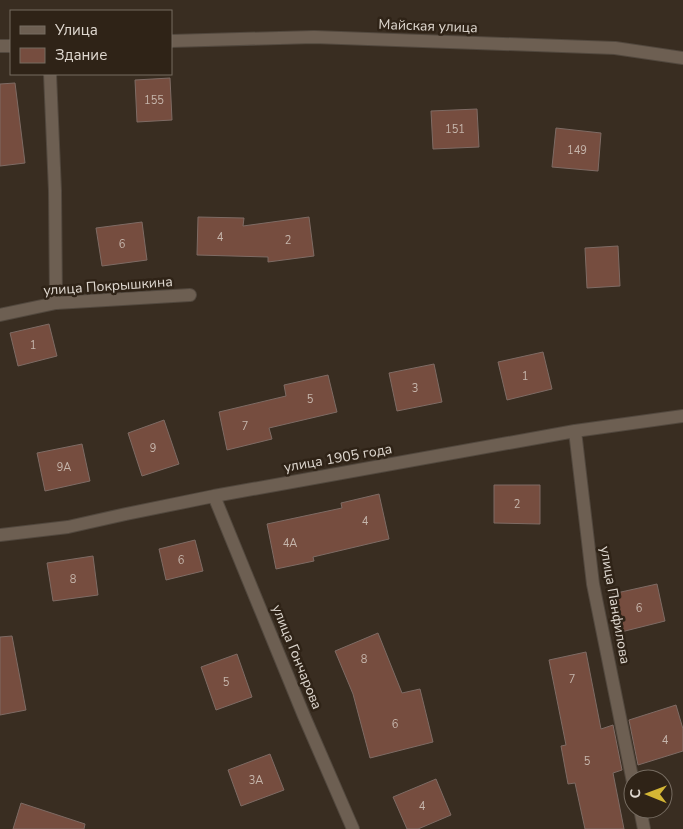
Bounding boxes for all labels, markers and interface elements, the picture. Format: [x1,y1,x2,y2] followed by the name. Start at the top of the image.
[10,10,172,75] legend
[378,15,478,37] street label: Майская улица
[54,20,98,40] text: Улица
[55,45,107,65] text: Здание
[144,93,164,108] house number: 155
[445,122,465,137] house number: 151
[567,143,587,158] house number: 149
[217,230,224,245] house number: 4
[285,233,291,248] house number: 2
[119,237,126,252] house number: 6
[43,272,173,300] street label: улица Покрышкина
[30,338,36,353] house number: 1
[522,369,528,384] house number: 1
[412,381,418,396] house number: 3
[307,392,314,407] house number: 5
[242,419,248,434] house number: 7
[282,439,394,477] street label: улица 1905 года
[150,441,156,456] house number: 9
[57,460,71,475] house number: 9А
[514,497,520,512] house number: 2
[362,514,369,529] house number: 4
[283,536,297,551] house number: 4А
[595,545,635,665] street label: улица Панфилова
[178,553,185,568] house number: 6
[70,572,77,587] house number: 8
[636,601,643,616] house number: 6
[267,602,327,712] street label: улица Гончарова
[361,652,368,667] house number: 8
[569,672,575,687] house number: 7
[223,675,230,690] house number: 5
[392,717,399,732] house number: 6
[662,733,669,748] house number: 4
[584,754,591,769] house number: 5
[623,769,673,819] north arrow
[249,773,263,788] house number: 3А
[626,788,645,799] text: С
[419,799,426,814] house number: 4

